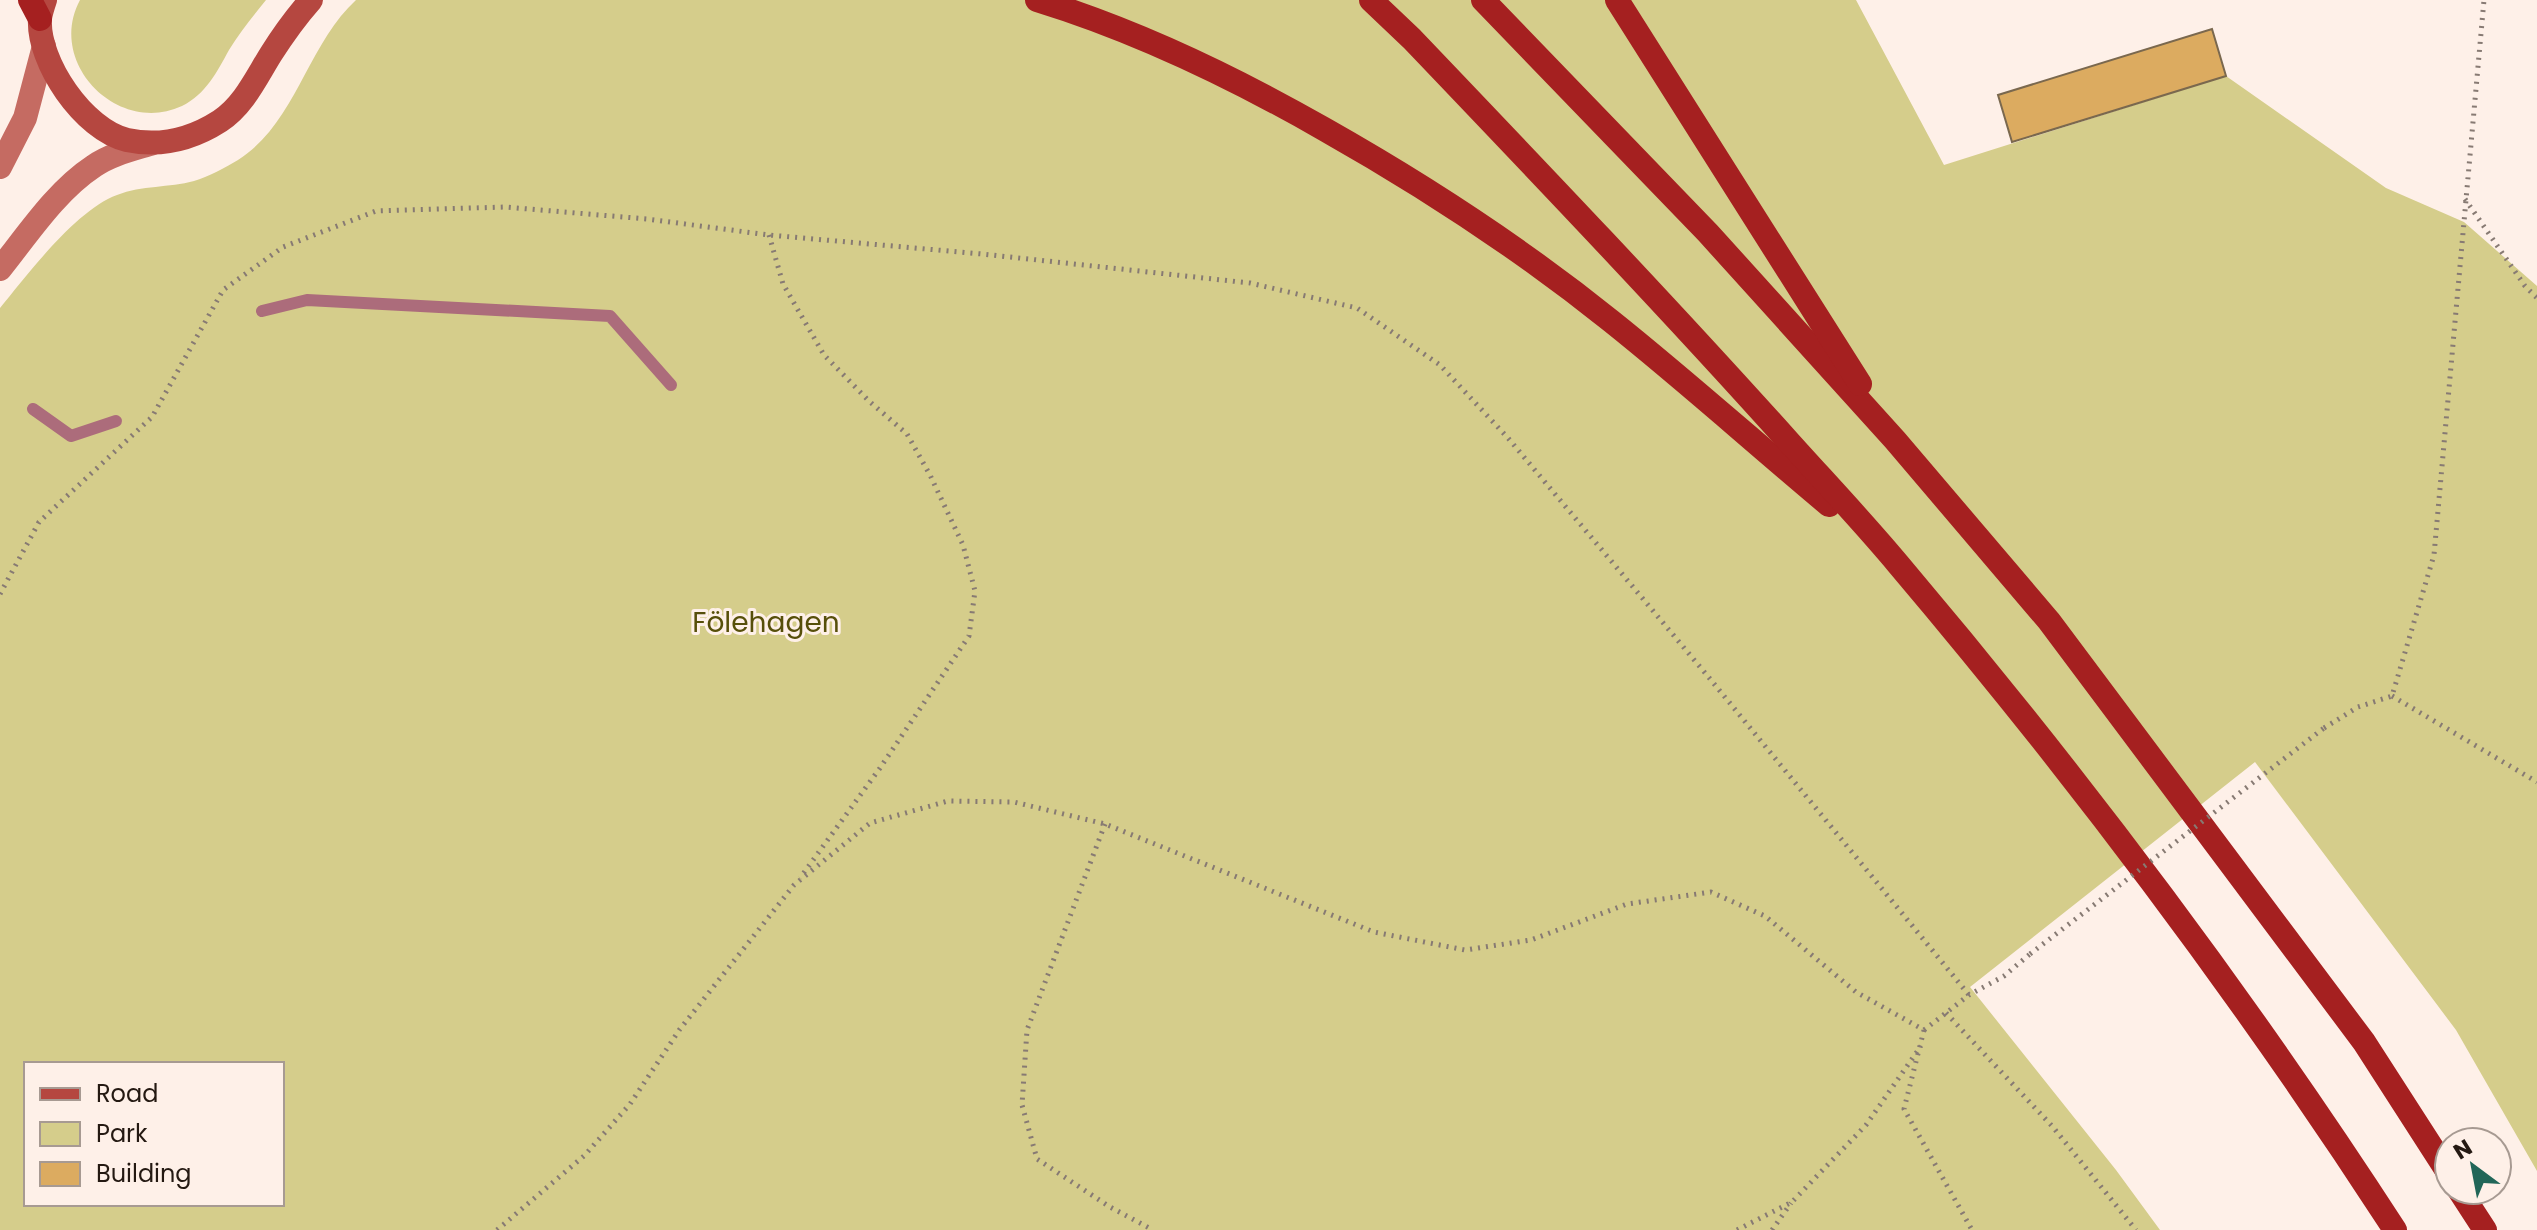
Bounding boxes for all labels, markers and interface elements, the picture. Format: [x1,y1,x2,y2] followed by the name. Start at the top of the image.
[692,603,840,642] park label: Fölehagen
[24,1062,284,1206] legend
[96,1077,158,1110] text: Road
[96,1117,148,1150] text: Park
[2433,1126,2513,1206] north arrow
[2447,1132,2478,1167] text: N
[96,1157,192,1190] text: Building

